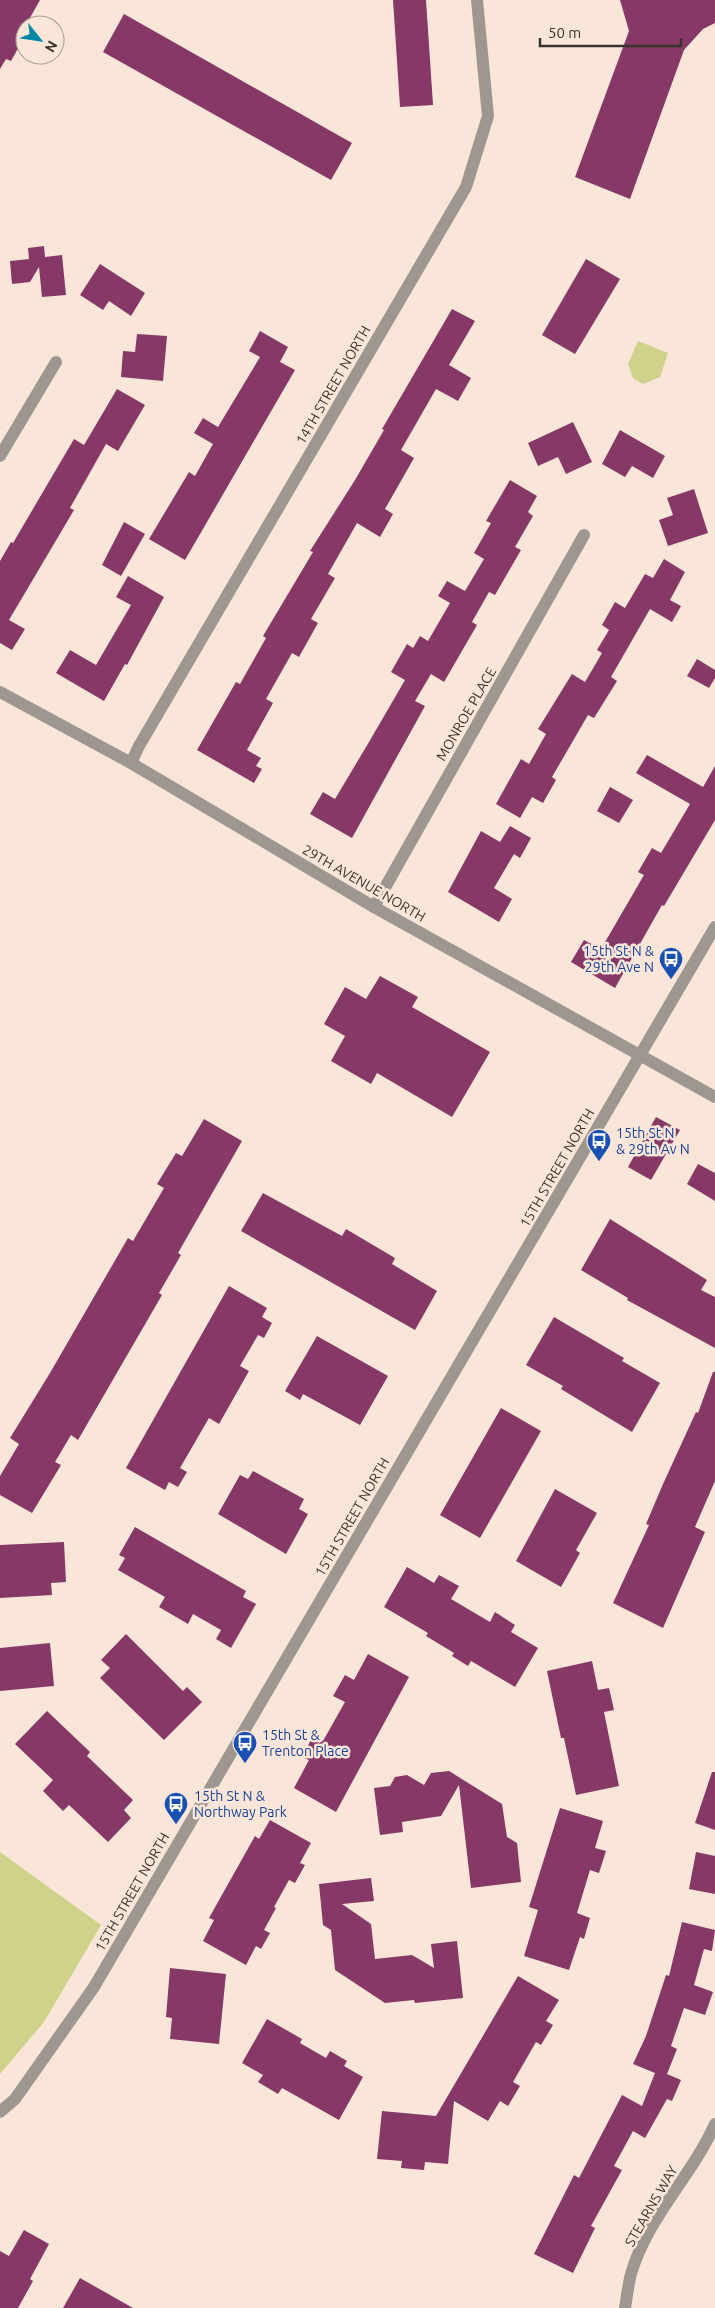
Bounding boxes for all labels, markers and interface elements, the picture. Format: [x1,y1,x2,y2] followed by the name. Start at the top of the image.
[15,15,65,65] north arrow
[540,15,681,47] scale bar
[548,24,581,41] text: 50 m
[42,38,61,55] text: N
[293,323,373,447] street label: 14TH STREET NORTH
[433,664,499,763] street label: MONROE PLACE
[300,841,428,925] street label: 29TH AVENUE NORTH
[583,943,655,975] place label: 15th St N & 29th Ave N
[658,946,684,980] bus stop icon: 15th St N & 29th Ave N
[517,1106,597,1230] street label: 15TH STREET NORTH
[616,1125,690,1157] place label: 15th St N & 29th Av N
[586,1128,612,1162] bus stop icon: 15th St N & 29th Av N
[312,1455,392,1579] street label: 15TH STREET NORTH
[262,1727,349,1759] place label: 15th St & Trenton Place
[232,1730,258,1764] bus stop icon: 15th St & Trenton Place
[194,1788,287,1820] place label: 15th St N & Northway Park
[163,1791,189,1825] bus stop icon: 15th St N & Northway Park
[92,1830,172,1954] street label: 15TH STREET NORTH
[621,2163,681,2249] street label: STEARNS WAY

